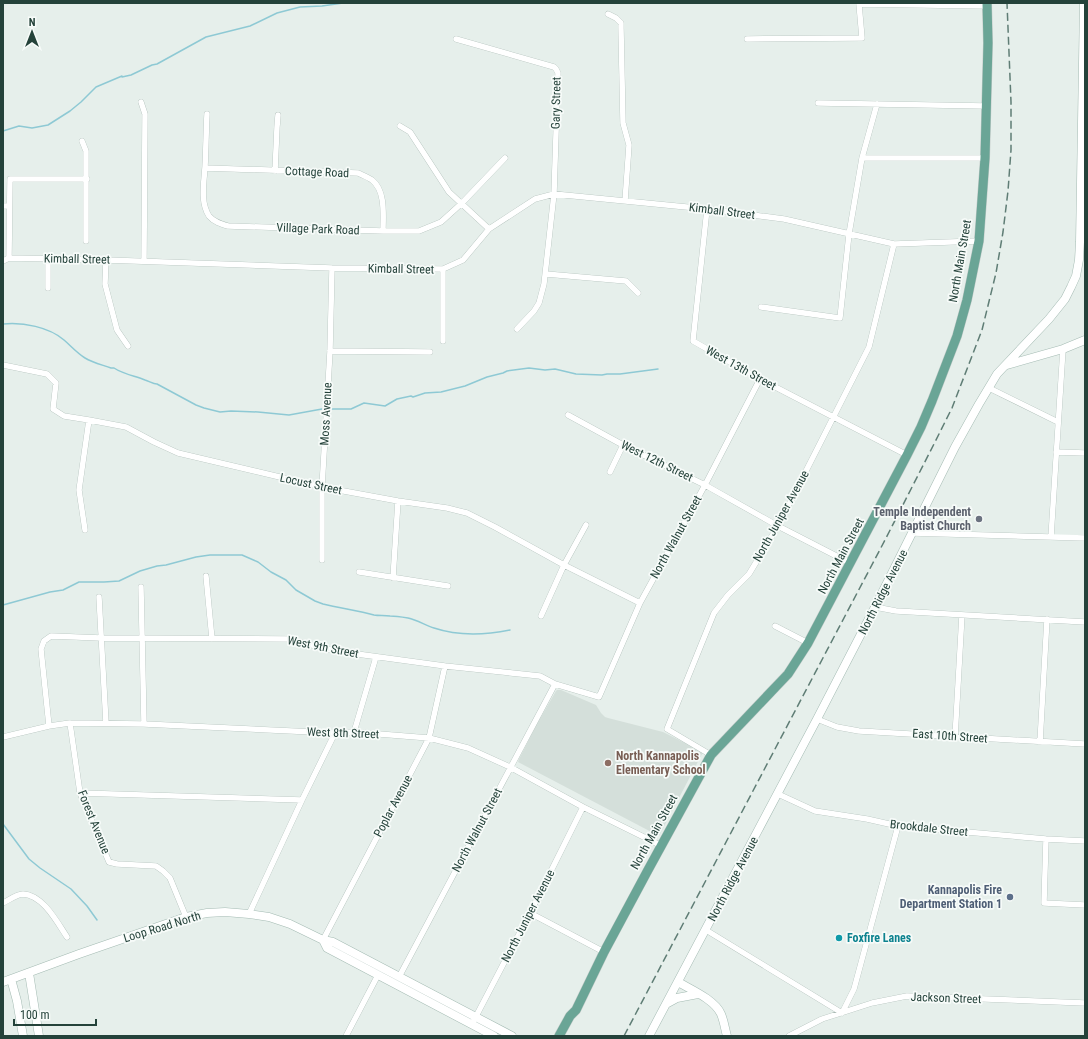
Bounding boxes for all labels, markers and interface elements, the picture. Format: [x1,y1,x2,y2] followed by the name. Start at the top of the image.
[12,12,52,52] north arrow
[29,16,36,29] text: N
[549,76,563,129] street label: Gary Street
[285,164,349,180] street label: Cottage Road
[688,200,756,222] street label: Kimball Street
[946,218,974,303] street label: North Main Street
[276,221,360,237] street label: Village Park Road
[44,251,111,267] street label: Kimball Street
[368,261,435,277] street label: Kimball Street
[703,343,779,393] street label: West 13th Street
[317,382,335,446] street label: Moss Avenue
[619,438,696,485] street label: West 12th Street
[750,468,812,564] street label: North Juniper Avenue
[279,471,344,497] street label: Locust Street
[647,493,705,581] street label: North Walnut Street
[873,505,971,533] place label: Temple Independent Baptist Church
[974,514,984,524] marker: Temple Independent Baptist Church
[815,515,867,596] street label: North Main Street
[856,547,911,637] street label: North Ridge Avenue
[286,633,360,661] street label: West 9th Street
[307,725,380,741] street label: West 8th Street
[912,726,989,746] street label: East 10th Street
[616,749,706,777] place label: North Kannapolis Elementary School
[603,758,613,768] marker: North Kannapolis Elementary School
[371,772,415,839] street label: Poplar Avenue
[449,785,505,874] street label: North Walnut Street
[75,788,113,856] street label: Forest Avenue
[628,792,681,872] street label: North Main Street
[889,817,969,839] street label: Brookdale Street
[705,834,761,924] street label: North Ridge Avenue
[499,867,558,965] street label: North Juniper Avenue
[900,883,1002,911] place label: Kannapolis Fire Department Station 1
[1005,892,1015,902] marker: Kannapolis Fire Department Station 1
[122,909,203,945] street label: Loop Road North
[847,931,912,945] place label: Foxfire Lanes
[834,933,844,943] marker: Foxfire Lanes
[910,990,982,1006] street label: Jackson Street
[14,1001,96,1027] scale bar
[20,1008,50,1022] text: 100 m

